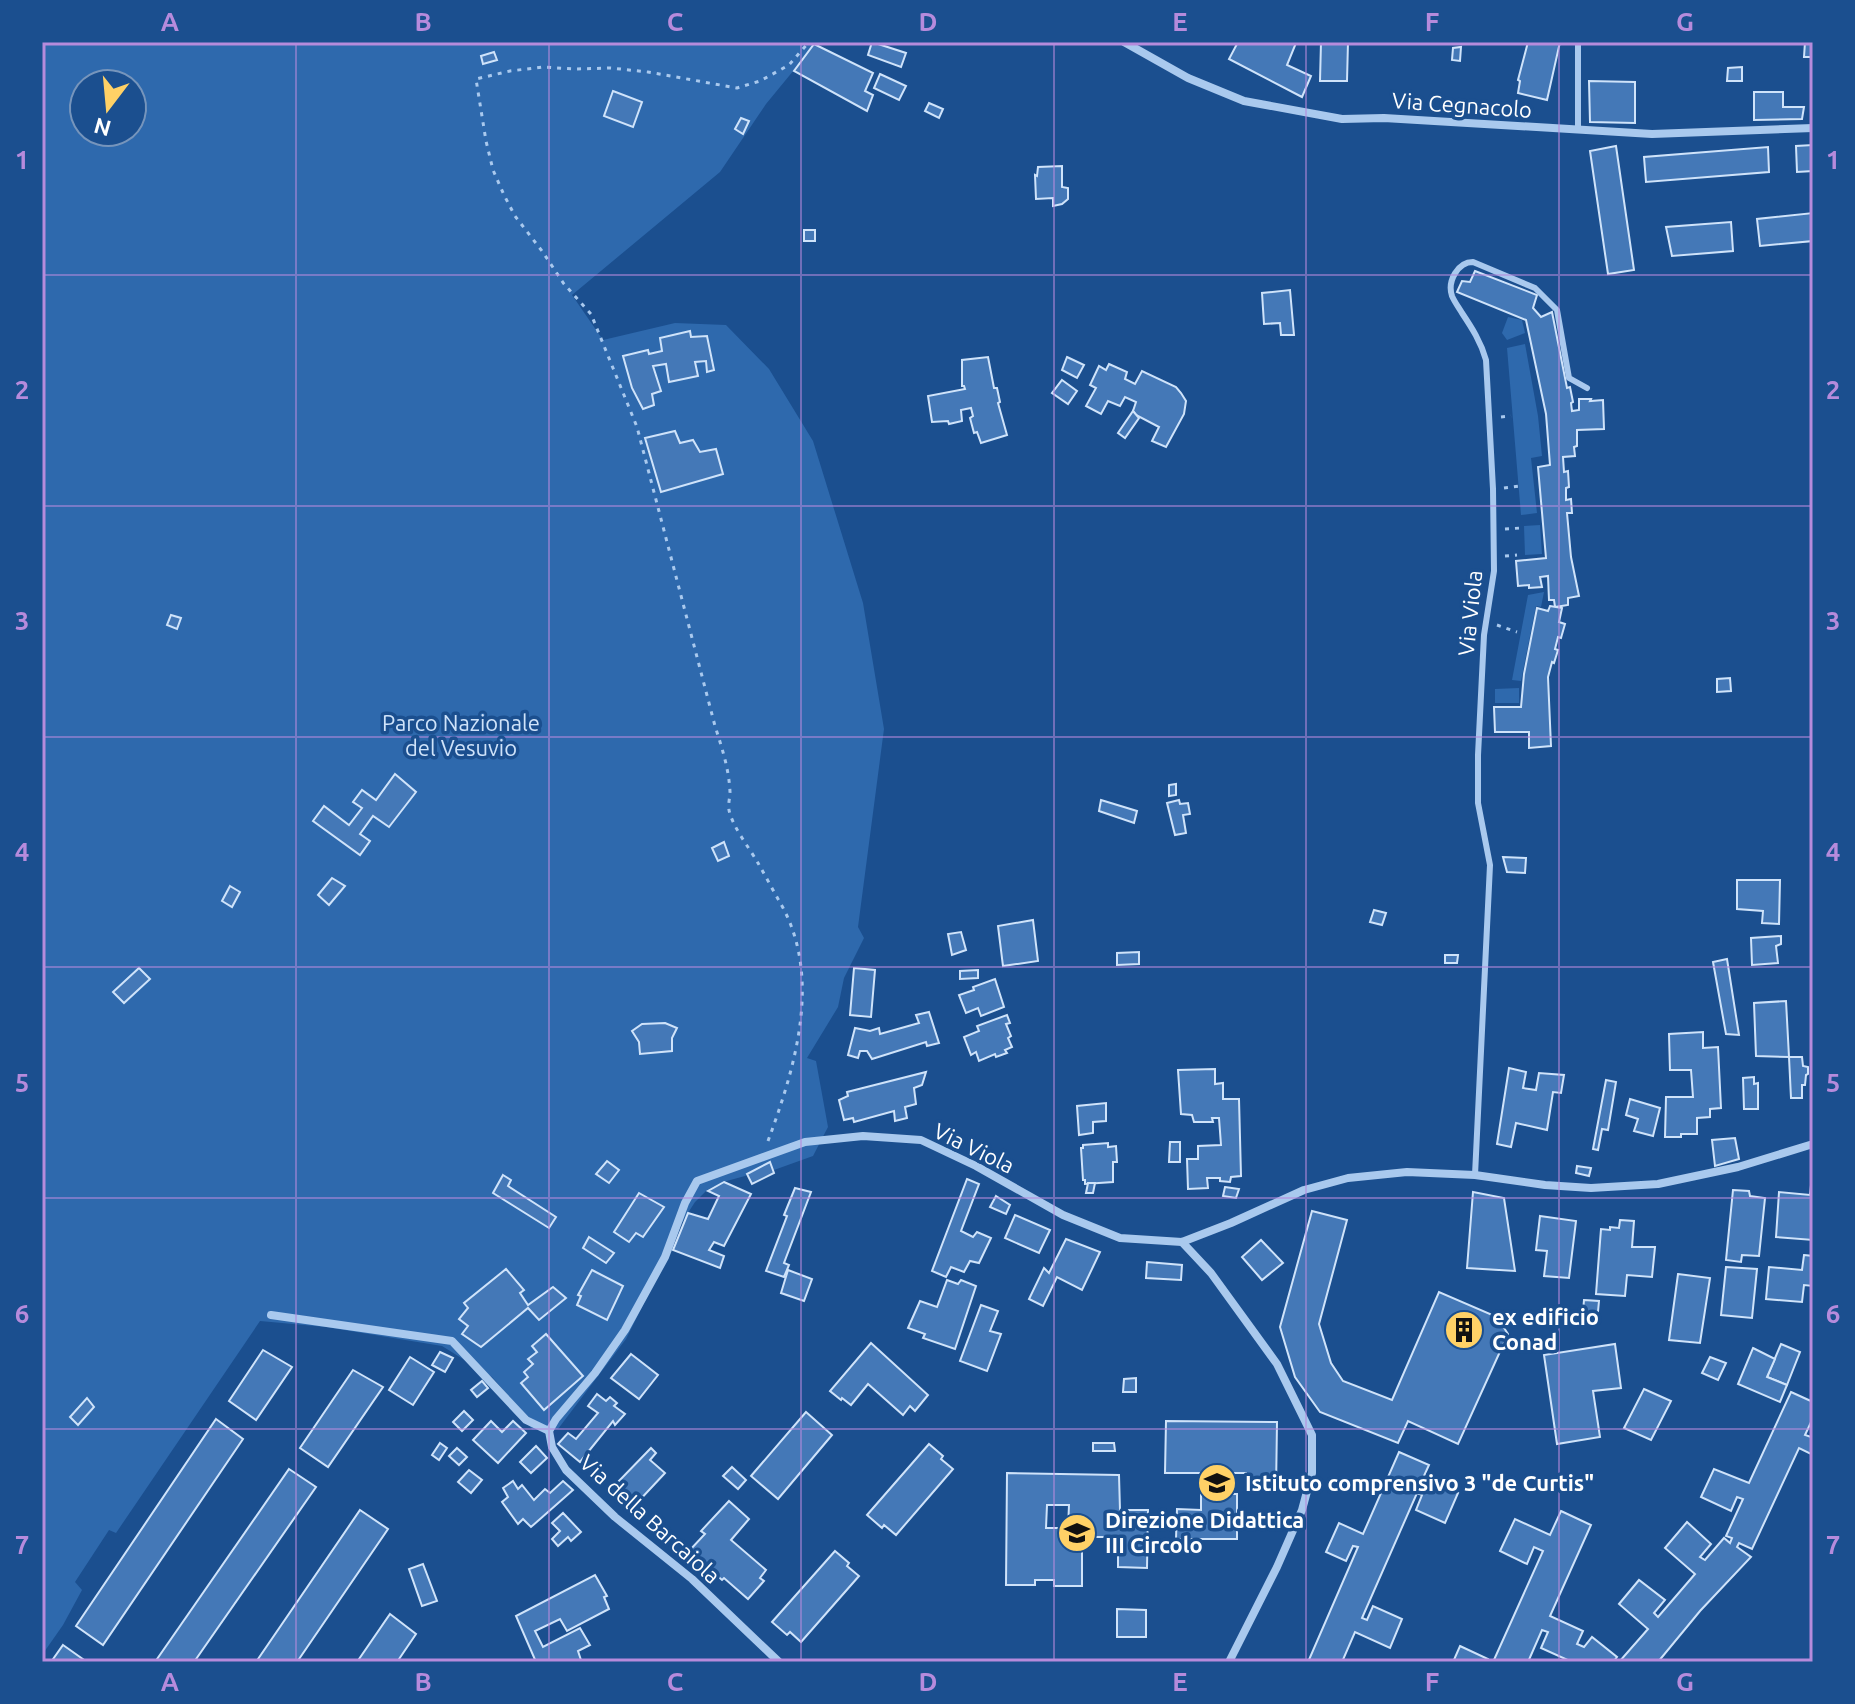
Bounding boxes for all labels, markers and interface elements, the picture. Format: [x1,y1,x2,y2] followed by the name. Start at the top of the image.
[161,7,180,36] text: A
[414,7,432,36] text: B
[667,7,684,36] text: C
[919,7,937,36] text: D
[1172,7,1188,36] text: E
[1425,7,1439,36] text: F
[1676,7,1694,36] text: G
[68,68,148,148] north arrow
[1391,87,1533,122] street label: Via Cegnacolo
[91,113,114,142] text: N
[15,145,29,174] text: 1
[1826,145,1840,174] text: 1
[15,375,29,404] text: 2
[1826,375,1840,404] text: 2
[1453,569,1486,657] street label: Via Viola
[15,606,29,635] text: 3
[1826,606,1840,635] text: 3
[382,710,540,760] park label: Parco Nazionale del Vesuvio
[15,837,29,866] text: 4
[1826,837,1840,866] text: 4
[15,1068,29,1097] text: 5
[1826,1068,1840,1097] text: 5
[930,1117,1019,1178] street label: Via Viola
[15,1299,29,1328] text: 6
[1826,1299,1840,1328] text: 6
[1492,1304,1599,1354] place label: ex edificio Conad
[1443,1309,1485,1351] building icon: ex edificio Conad
[575,1449,725,1588] street label: Via della Barcaiola
[1196,1462,1238,1504] school or university icon: Istituto comprensivo 3 "de Curtis"
[1245,1470,1594,1495] place label: Istituto comprensivo 3 "de Curtis"
[1105,1507,1304,1557] place label: Direzione Didattica III Circolo
[1056,1512,1098,1554] school or university icon: Direzione Didattica III Circolo
[15,1530,29,1559] text: 7
[1826,1530,1840,1559] text: 7
[161,1667,180,1696] text: A
[414,1667,432,1696] text: B
[667,1667,684,1696] text: C
[919,1667,937,1696] text: D
[1172,1667,1188,1696] text: E
[1425,1667,1439,1696] text: F
[1676,1667,1694,1696] text: G

